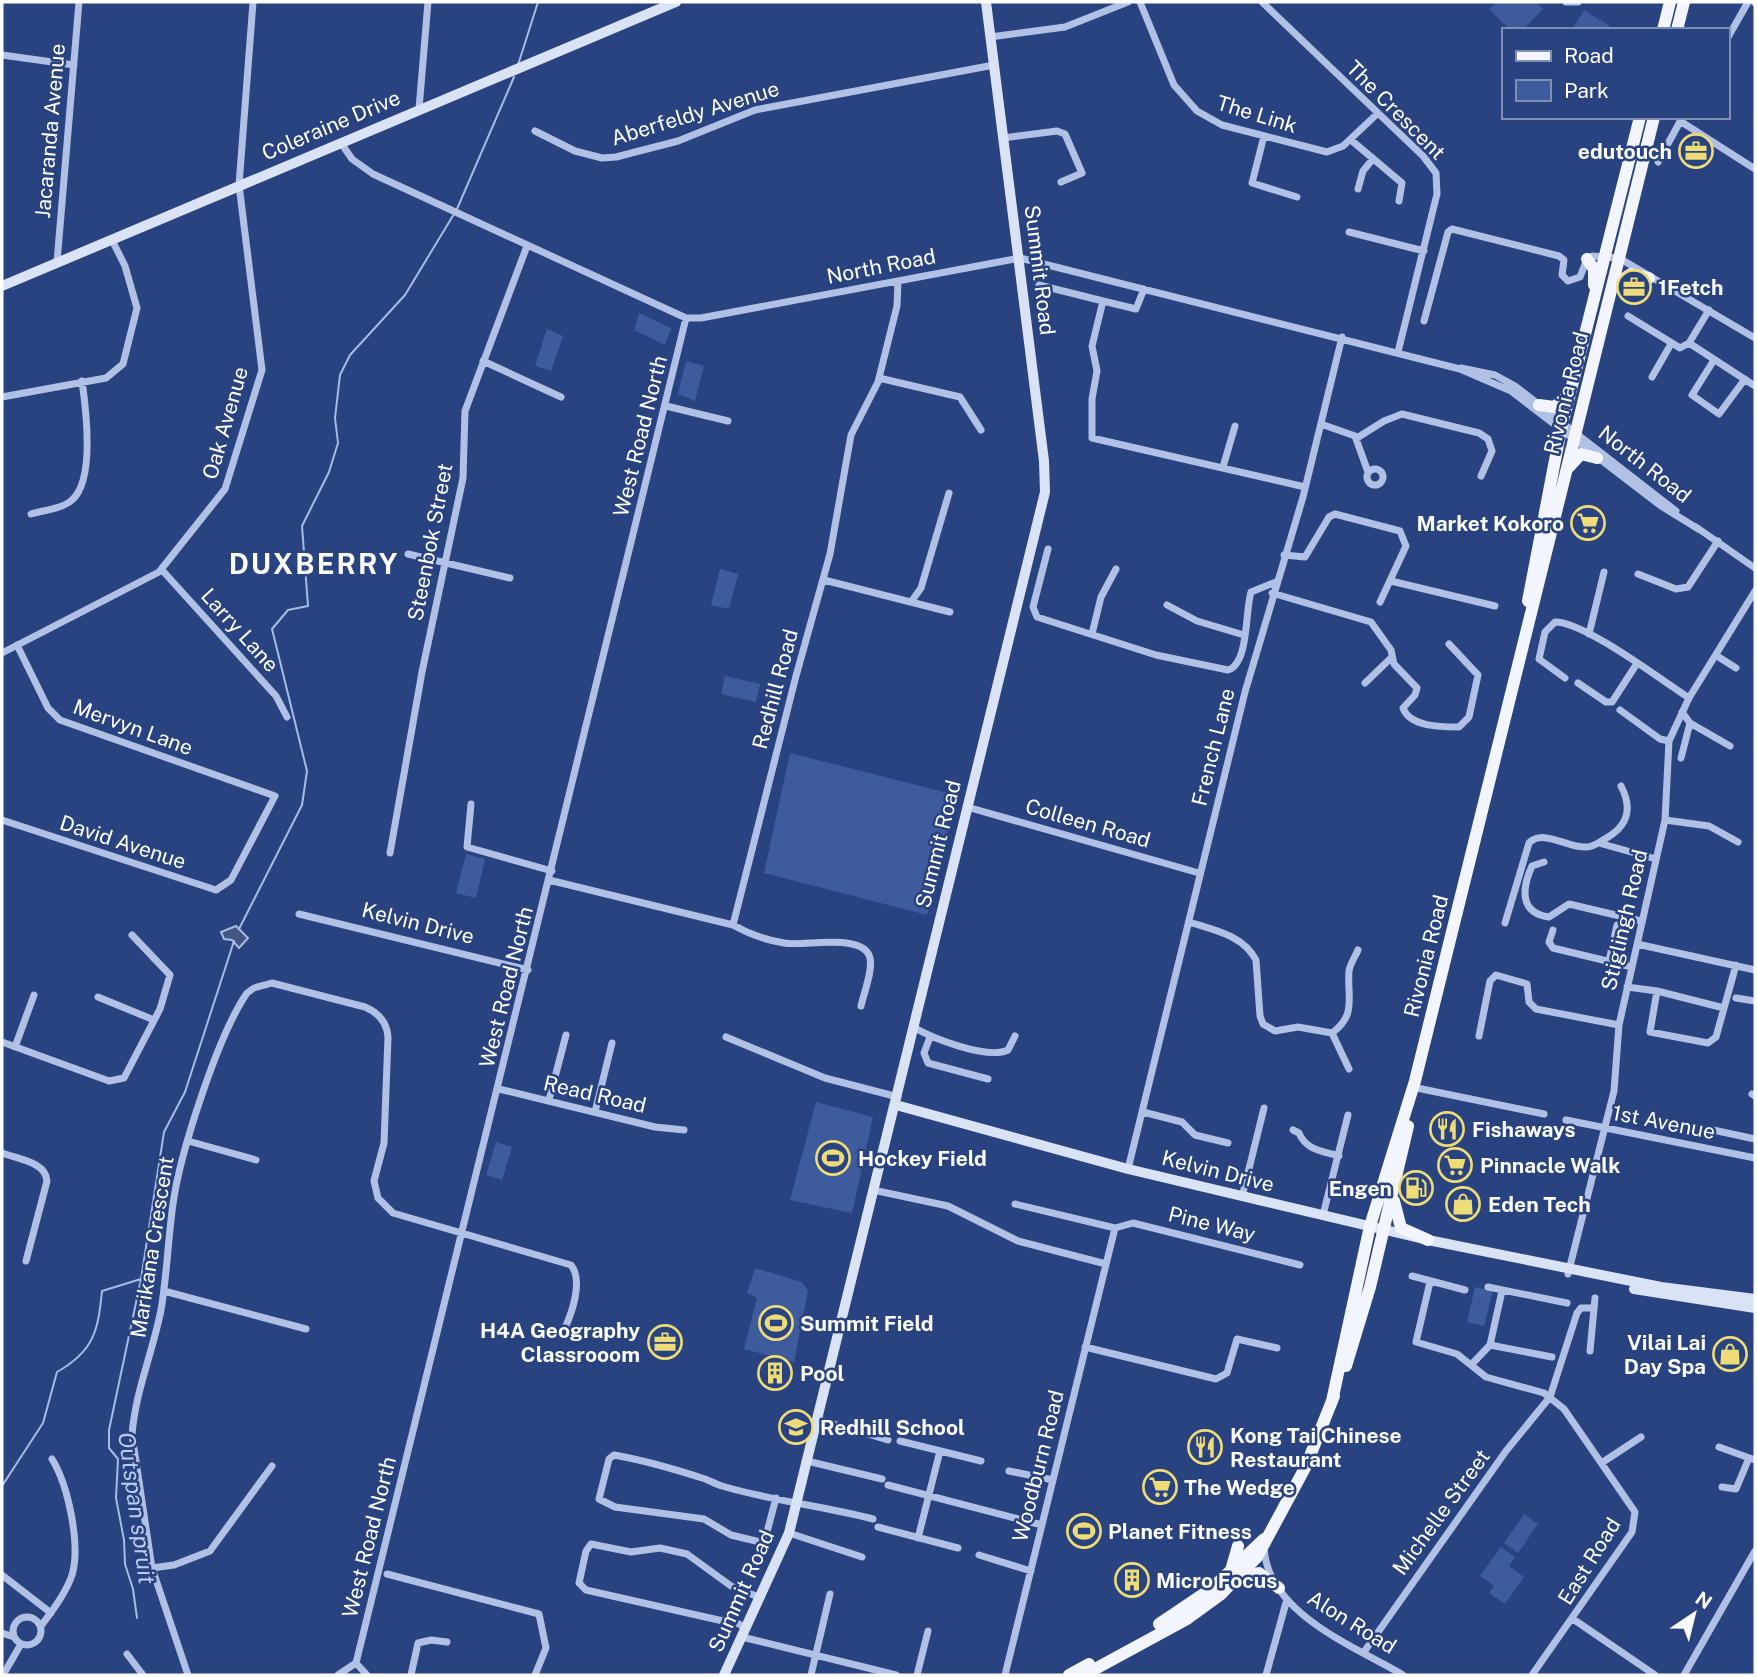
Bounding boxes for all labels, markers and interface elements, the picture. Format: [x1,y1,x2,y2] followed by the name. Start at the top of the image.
[1502,28,1729,119] legend
[30,42,70,220] street label: Jacaranda Avenue
[1564,43,1614,68] text: Road
[1341,55,1451,165] street label: The Crescent
[608,76,782,150] street label: Aberfeldy Avenue
[1564,78,1609,103] text: Park
[258,85,404,165] street label: Coleraine Drive
[1214,90,1300,138] street label: The Link
[1677,132,1715,170] office icon: edutouch
[1578,139,1672,164] place label: edutouch
[1020,203,1060,337] street label: Summit Road
[824,243,938,289] street label: North Road
[1615,268,1653,306] office icon: 1Fetch
[1658,275,1723,300] place label: 1Fetch
[1539,329,1593,457] street label: Rivonia Road
[608,353,672,519] street label: West Road North
[197,364,253,482] street label: Oak Avenue
[1594,420,1696,508] street label: North Road
[402,461,458,623] street label: Steenbok Street
[1569,504,1607,542] supermarket icon: Market Kokoro
[1416,511,1564,536] place label: Market Kokoro
[229,547,399,580] district label: DUXBERRY
[196,583,284,677] street label: Larry Lane
[747,626,803,752] street label: Redhill Road
[1186,686,1240,808] street label: French Lane
[70,694,196,760] street label: Mervyn Lane
[910,777,966,911] street label: Summit Road
[1023,793,1153,853] street label: Colleen Road
[57,810,189,874] street label: David Avenue
[1596,847,1652,993] street label: Stiglingh Road
[1399,892,1453,1020] street label: Rivonia Road
[359,897,477,949] street label: Kelvin Drive
[474,904,538,1070] street label: West Road North
[541,1070,649,1118] street label: Read Road
[1610,1100,1718,1144] street label: 1st Avenue
[1428,1110,1466,1148] restaurant icon: Fishaways
[1472,1117,1576,1142] place label: Fishaways
[814,1139,852,1177] sports icon: Hockey Field
[1159,1145,1277,1197] street label: Kelvin Drive
[858,1146,987,1171] place label: Hockey Field
[1436,1146,1474,1184] supermarket icon: Pinnacle Walk
[1480,1153,1620,1178] place label: Pinnacle Walk
[125,1154,179,1340] street label: Marikana Crescent
[1397,1169,1435,1207] fuel station icon: Engen
[1329,1176,1392,1201] place label: Engen
[1444,1185,1482,1223] shop icon: Eden Tech
[1488,1192,1591,1217] place label: Eden Tech
[1166,1201,1258,1247] street label: Pine Way
[757,1304,795,1342] sports icon: Summit Field
[800,1311,933,1336] place label: Summit Field
[480,1318,640,1367] place label: H4A Geography Classrooom
[646,1323,684,1361] office icon: H4A Geography Classrooom
[1624,1330,1706,1379] place label: Vilai Lai Day Spa
[1711,1335,1749,1373] shop icon: Vilai Lai Day Spa
[756,1354,794,1392] building icon: Pool
[800,1361,845,1386] place label: Pool
[1007,1388,1069,1544] street label: Woodburn Road
[777,1408,815,1446] school or university icon: Redhill School
[820,1415,965,1440] place label: Redhill School
[1230,1423,1402,1472] place label: Kong Tai Chinese Restaurant
[1186,1428,1224,1466] restaurant icon: Kong Tai Chinese Restaurant
[113,1430,161,1586] water label: Outspan spruit
[1387,1444,1495,1580] street label: Michelle Street
[337,1454,401,1620] street label: West Road North
[1141,1468,1179,1506] supermarket icon: The Wedge
[1184,1475,1295,1500] place label: The Wedge
[1065,1512,1103,1550] sports icon: Planet Fitness
[1552,1513,1626,1609] street label: East Road
[1108,1519,1252,1544] place label: Planet Fitness
[703,1526,779,1656] street label: Summit Road
[1113,1561,1151,1599] building icon: Micro Focus
[1156,1568,1277,1593] place label: Micro Focus
[1659,1579,1729,1649] north arrow
[1303,1585,1401,1659] street label: Alon Road
[1691,1587,1716,1613] text: N

